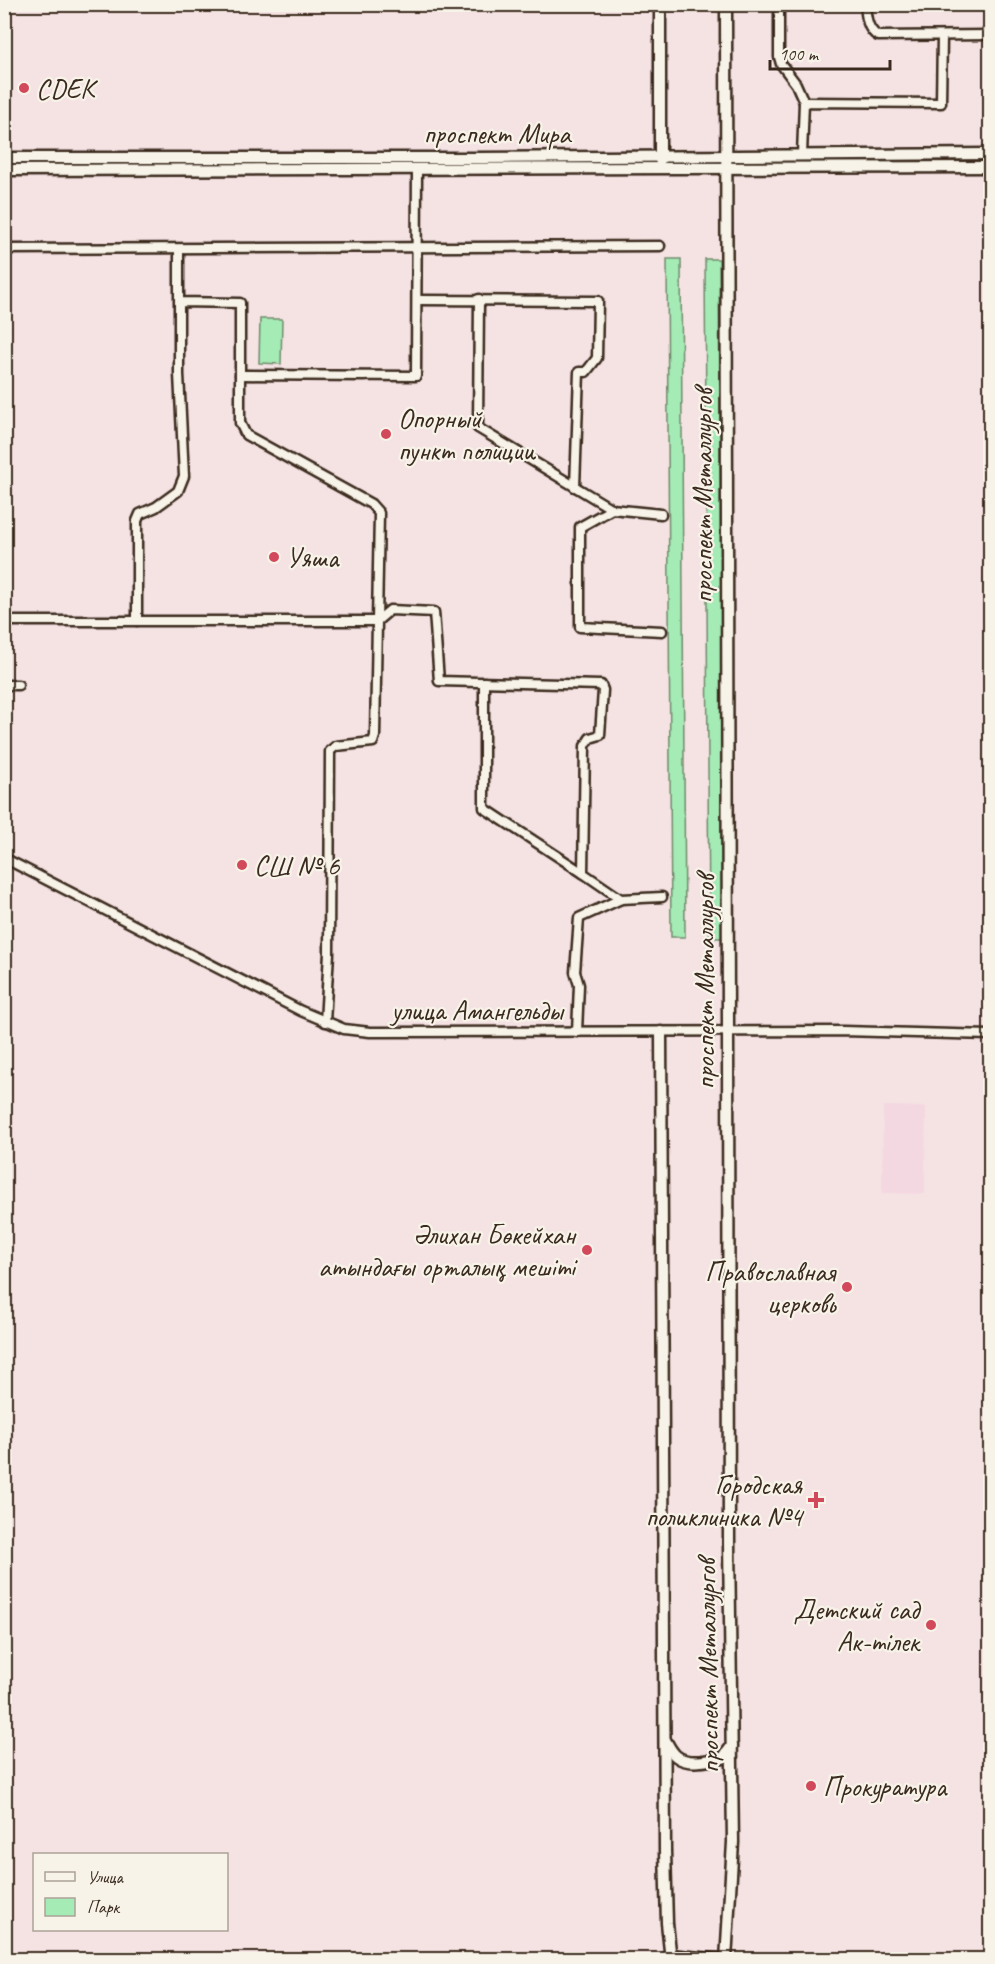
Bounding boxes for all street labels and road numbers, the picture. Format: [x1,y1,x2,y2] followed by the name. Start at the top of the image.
[423,116,572,151] street label: проспект Мира
[685,383,720,603] street label: проспект Металлургов
[687,869,722,1089] street label: проспект Металлургов
[389,993,565,1028] street label: улица Амангельды
[688,1553,727,1774] street label: проспект Металлургов

